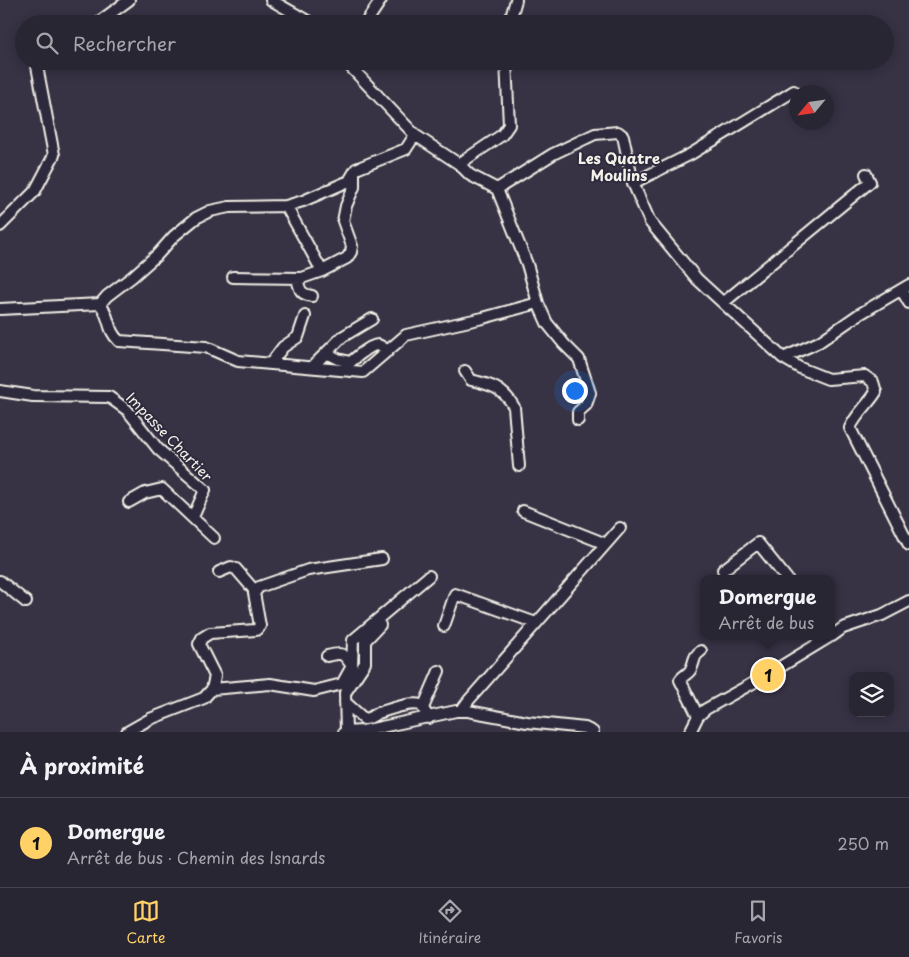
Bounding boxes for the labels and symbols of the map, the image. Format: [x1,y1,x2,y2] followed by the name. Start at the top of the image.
[789,85,834,130] north arrow
[578,146,660,186] district label: Les Quatre Moulins
[562,378,588,404] your location
[121,388,218,486] street label: Impasse Chartier
[752,656,784,694] pin: 1

